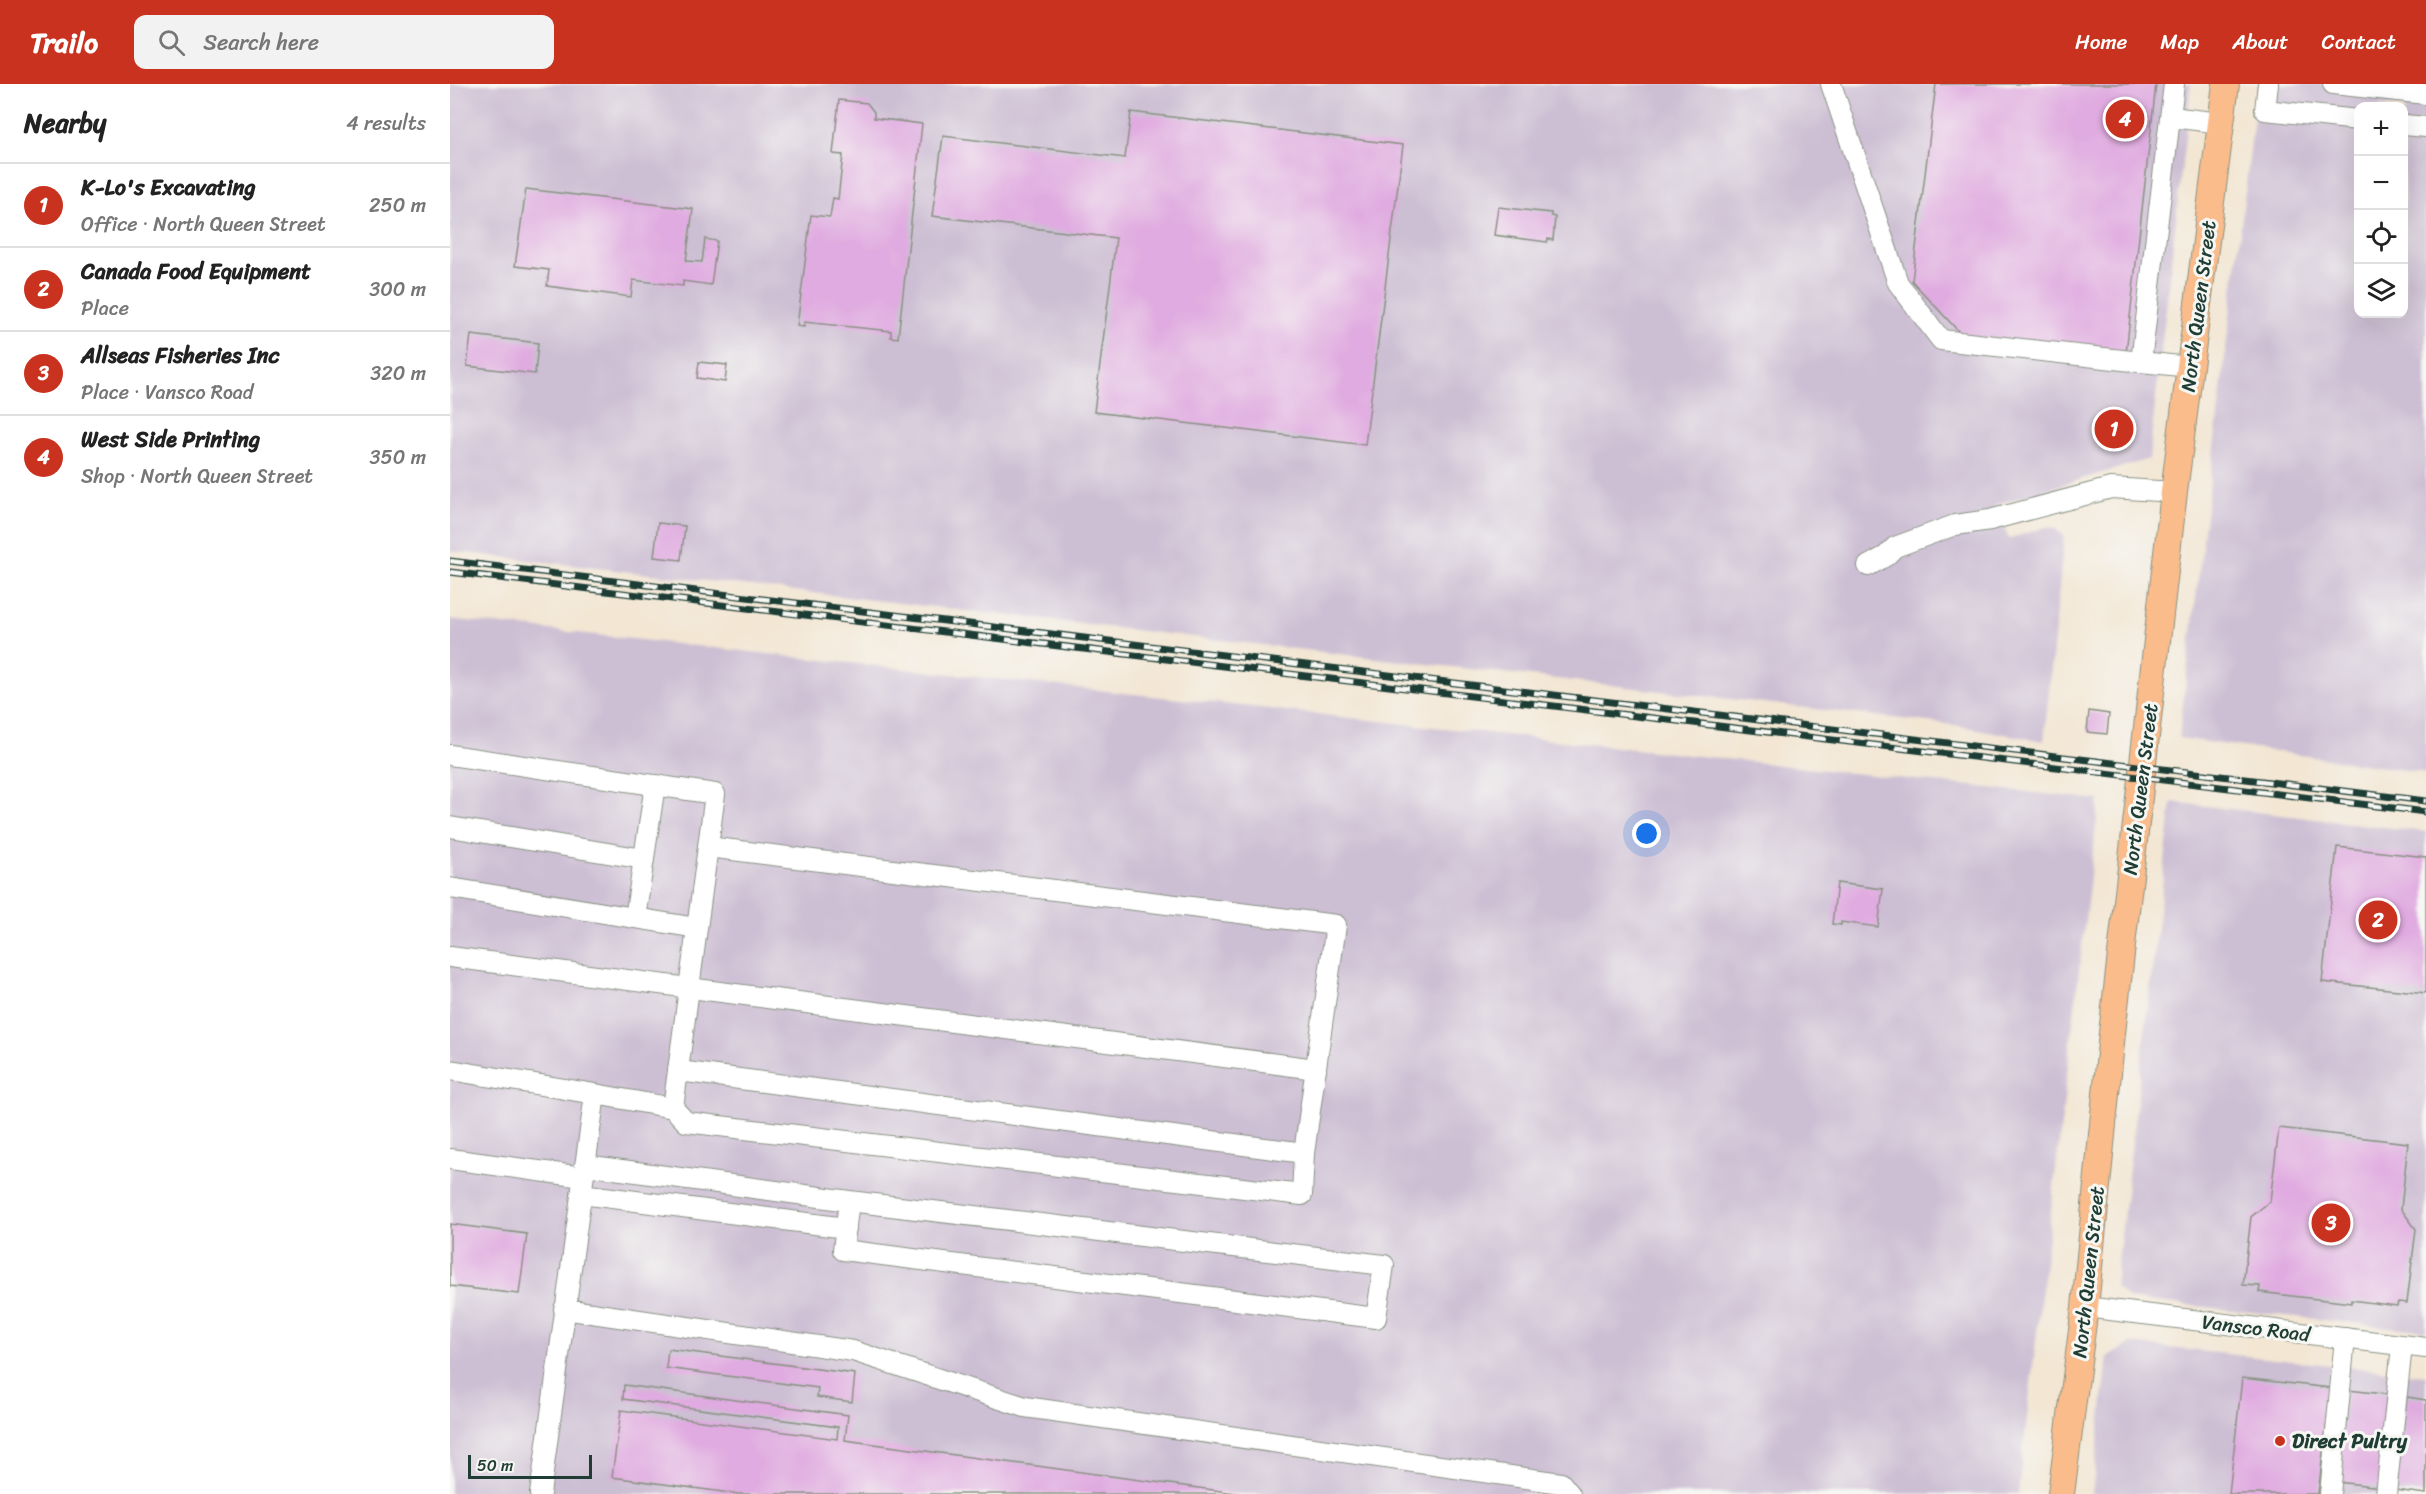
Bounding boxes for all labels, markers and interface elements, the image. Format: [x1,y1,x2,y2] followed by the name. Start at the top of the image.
[134,15,554,69] search box
[30,18,98,67] text: Trailo
[203,23,319,62] text: Search here
[2075,23,2127,61] text: Home
[2160,23,2199,61] text: Map
[2232,23,2289,61] text: About
[2322,23,2396,61] text: Contact
[155,26,188,59] icon: search
[2106,96,2144,141] pin: 4
[24,100,106,146] text: Nearby
[2354,102,2408,318] map controls
[2354,102,2408,156] button: +
[346,106,426,141] text: 4 results
[2354,156,2408,210] button: −
[81,168,256,207] text: K-Lo's Excavating
[39,188,48,223] text: 1
[369,188,426,223] text: 250 m
[81,207,326,242] text: Office · North Queen Street
[2354,210,2408,264] button: locate
[2171,218,2226,394] street label: North Queen Street
[81,252,311,291] text: Canada Food Equipment
[2354,264,2408,318] button: layers
[38,272,49,307] text: 2
[369,272,426,307] text: 300 m
[81,291,129,326] text: Place
[81,336,279,375] text: Allseas Fisheries Inc
[38,356,49,391] text: 3
[370,356,426,391] text: 320 m
[81,375,253,410] text: Place · Vansco Road
[2094,406,2134,452] pin: 1
[81,420,260,459] text: West Side Printing
[37,440,50,475] text: 4
[370,440,426,475] text: 350 m
[81,459,313,494] text: Shop · North Queen Street
[2113,701,2168,877] street label: North Queen Street
[1632,819,1661,848] your location
[2358,898,2398,942] pin: 2
[2062,1184,2115,1360] street label: North Queen Street
[2312,1200,2350,1246] pin: 3
[2200,1305,2313,1353] street label: Vansco Road
[2292,1424,2408,1459] place label: Direct Pultry
[2273,1434,2287,1448] marker: Direct Pultry
[477,1451,513,1480] text: 50 m
[468,1452,592,1480] scale bar

